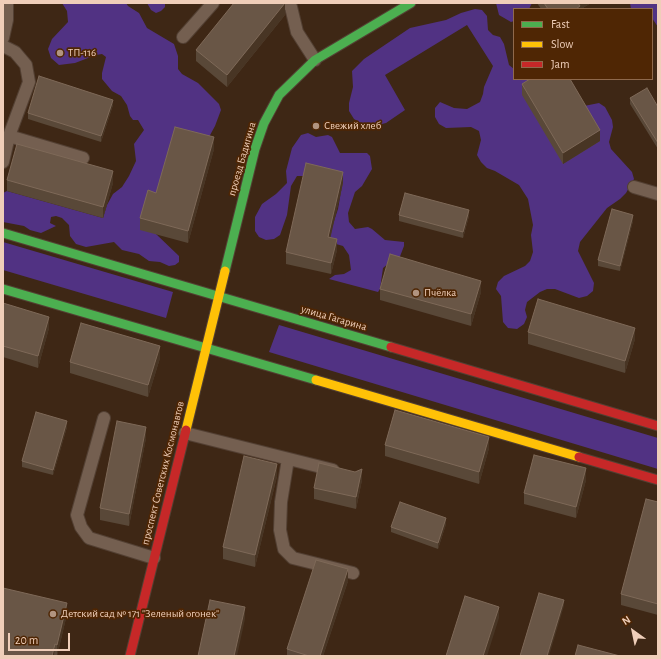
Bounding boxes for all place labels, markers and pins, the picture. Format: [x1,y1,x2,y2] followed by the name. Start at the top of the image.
[68,46,96,60] place label: ТП-116
[55,48,65,58] marker: ТП-116
[324,119,381,133] place label: Свежий хлеб
[311,121,321,131] marker: Свежий хлеб
[424,286,456,300] place label: Пчёлка
[411,288,421,298] marker: Пчёлка
[61,607,219,621] place label: Детский сад № 171 "Зеленый огонек"
[48,609,58,619] marker: Детский сад № 171 "Зеленый огонек"

